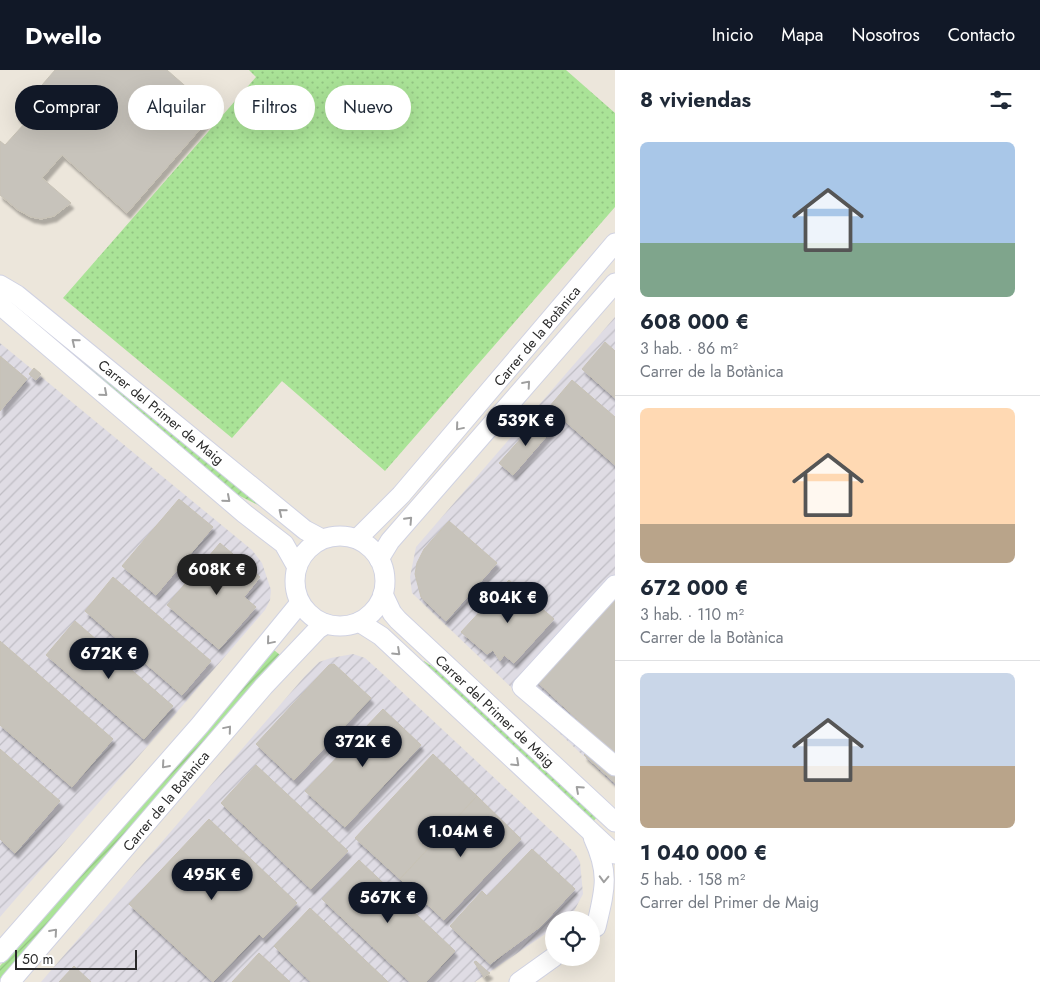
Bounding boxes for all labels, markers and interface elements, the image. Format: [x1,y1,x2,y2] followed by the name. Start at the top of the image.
[25,18,102,53] text: Dwello
[712,22,753,48] text: Inicio
[781,22,823,48] text: Mapa
[851,22,920,48] text: Nosotros
[948,22,1015,48] text: Contacto
[15,85,118,130] chip: Comprar
[128,85,224,130] chip: Alquilar
[234,85,315,130] chip: Filtros
[325,85,411,130] chip: Nuevo
[640,85,751,115] text: 8 viviendas
[987,86,1015,114] icon: filters
[783,175,873,265] icon: home
[489,282,585,390] street label: Carrer de la Botànica
[640,307,749,337] text: 608 000 €
[640,337,738,360] text: 3 hab. · 86 m²
[72,340,81,348] one-way arrow
[94,355,228,469] street label: Carrer del Primer de Maig
[640,360,783,383] text: Carrer de la Botànica
[521,381,530,390] one-way arrow
[98,388,107,397] one-way arrow
[485,404,567,447] pin: 539K €
[497,409,555,432] text: 539K €
[456,421,464,430] one-way arrow
[783,440,873,530] icon: home
[222,493,231,502] one-way arrow
[279,509,288,517] one-way arrow
[403,516,412,525] one-way arrow
[176,554,258,596] pin: 608K €
[188,558,246,581] text: 608K €
[640,573,749,603] text: 672 000 €
[467,582,549,624] pin: 804K €
[479,586,537,609] text: 804K €
[640,603,744,626] text: 3 hab. · 110 m²
[640,626,783,649] text: Carrer de la Botànica
[267,636,276,645] one-way arrow
[68,638,150,680] pin: 672K €
[80,642,138,665] text: 672K €
[392,646,401,655] one-way arrow
[431,650,559,772] street label: Carrer del Primer de Maig
[783,705,873,795] icon: home
[222,726,230,735] one-way arrow
[322,726,404,768] pin: 372K €
[335,730,391,753] text: 372K €
[118,747,214,855] street label: Carrer de la Botànica
[510,757,519,766] one-way arrow
[162,760,171,769] one-way arrow
[576,786,585,795] one-way arrow
[415,816,507,858] pin: 1.04M €
[429,820,493,843] text: 1.04M €
[640,838,768,868] text: 1 040 000 €
[171,858,253,901] pin: 495K €
[183,863,241,886] text: 495K €
[640,868,745,891] text: 5 hab. · 158 m²
[599,876,610,884] one-way arrow
[347,882,429,924] pin: 567K €
[359,886,417,909] text: 567K €
[640,891,819,914] text: Carrer del Primer de Maig
[545,911,600,966] map controls
[545,911,600,966] button: locate
[48,929,57,938] one-way arrow
[15,947,138,970] scale bar
[22,949,53,969] text: 50 m

